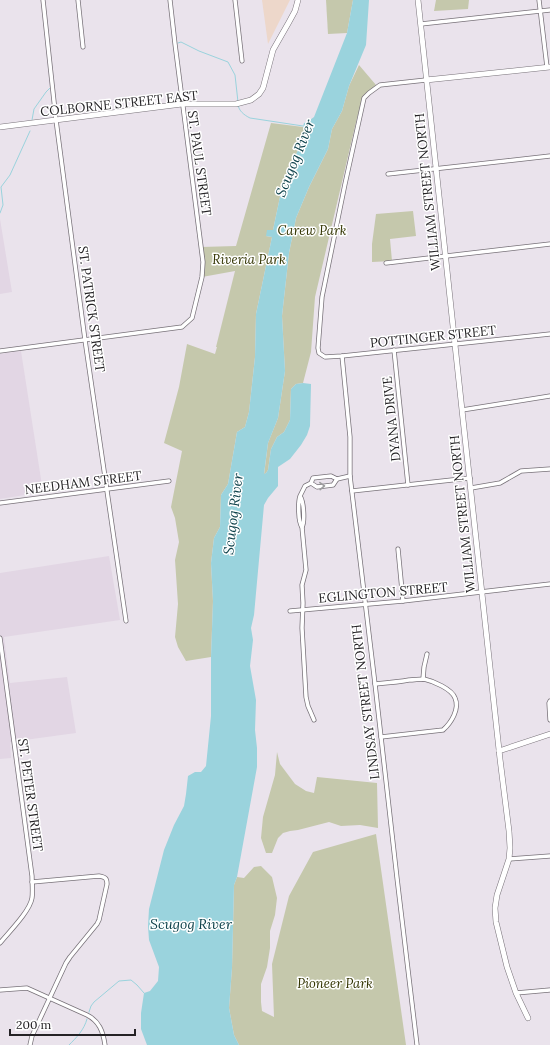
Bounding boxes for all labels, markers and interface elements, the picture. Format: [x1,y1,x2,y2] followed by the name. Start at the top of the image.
[39,87,199,120] street label: COLBORNE STREET EAST
[184,109,215,217] street label: ST. PAUL STREET
[411,112,444,272] street label: WILLIAM STREET NORTH
[271,116,319,199] water label: Scugog River
[277,222,347,239] park label: Carew Park
[74,245,109,374] street label: ST. PATRICK STREET
[212,251,286,268] park label: Riveria Park
[369,321,498,352] street label: POTTINGER STREET
[379,376,404,462] street label: DYANA DRIVE
[446,434,479,594] street label: WILLIAM STREET NORTH
[24,467,143,498] street label: NEEDHAM STREET
[219,472,247,556] water label: Scugog River
[319,481,325,490] one-way arrow
[318,578,449,607] street label: EGLINGTON STREET
[348,623,383,781] street label: LINDSAY STREET NORTH
[14,737,47,853] street label: ST. PETER STREET
[150,915,233,933] water label: Scugog River
[297,975,373,992] park label: Pioneer Park
[10,1011,135,1037] scale bar
[16,1017,52,1032] text: 200 m

